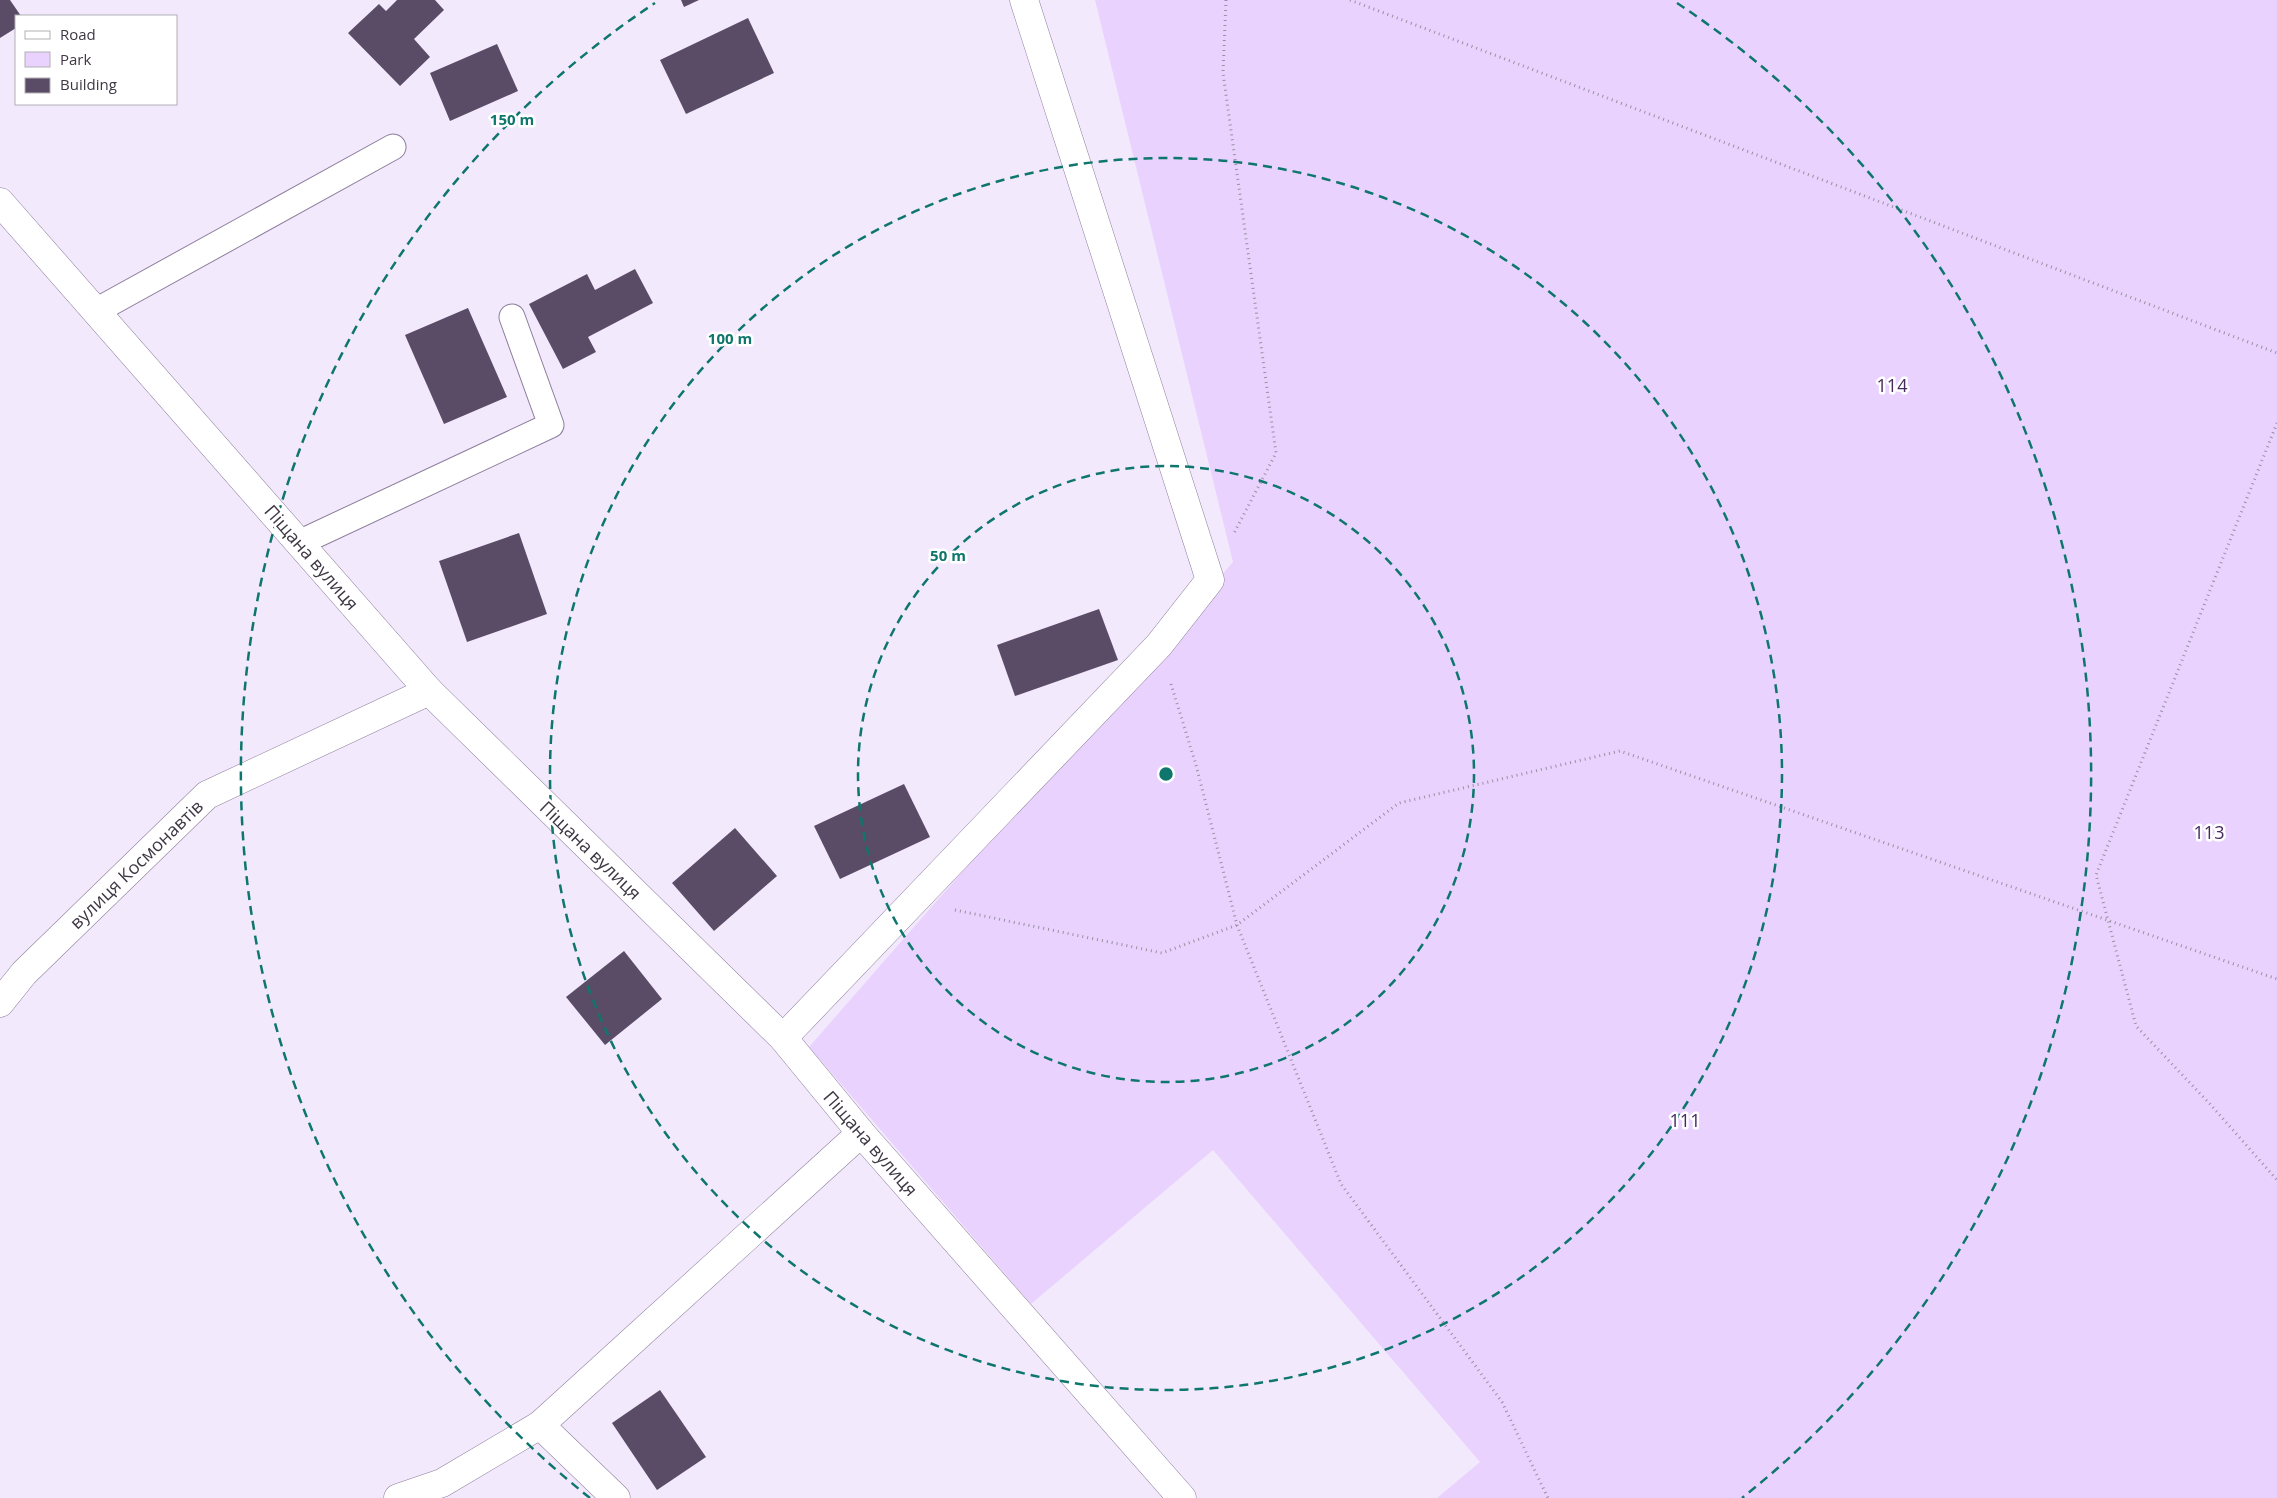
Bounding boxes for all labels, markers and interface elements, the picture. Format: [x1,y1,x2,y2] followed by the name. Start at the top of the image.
[15,15,178,105] legend
[60,24,96,44] text: Road
[60,49,91,69] text: Park
[60,74,117,94] text: Building
[490,109,534,129] text: 150 m
[708,328,752,348] text: 100 m
[1877,373,1907,397] park label: 114
[260,499,364,615] street label: Піщана вулиця
[930,545,966,565] text: 50 m
[1157,765,1175,783] centre of rings
[64,794,208,934] street label: вулиця Космонавтів
[535,795,647,905] street label: Піщана вулиця
[2194,820,2224,844] park label: 113
[819,1085,923,1201] street label: Піщана вулиця
[1670,1108,1700,1132] park label: 111

